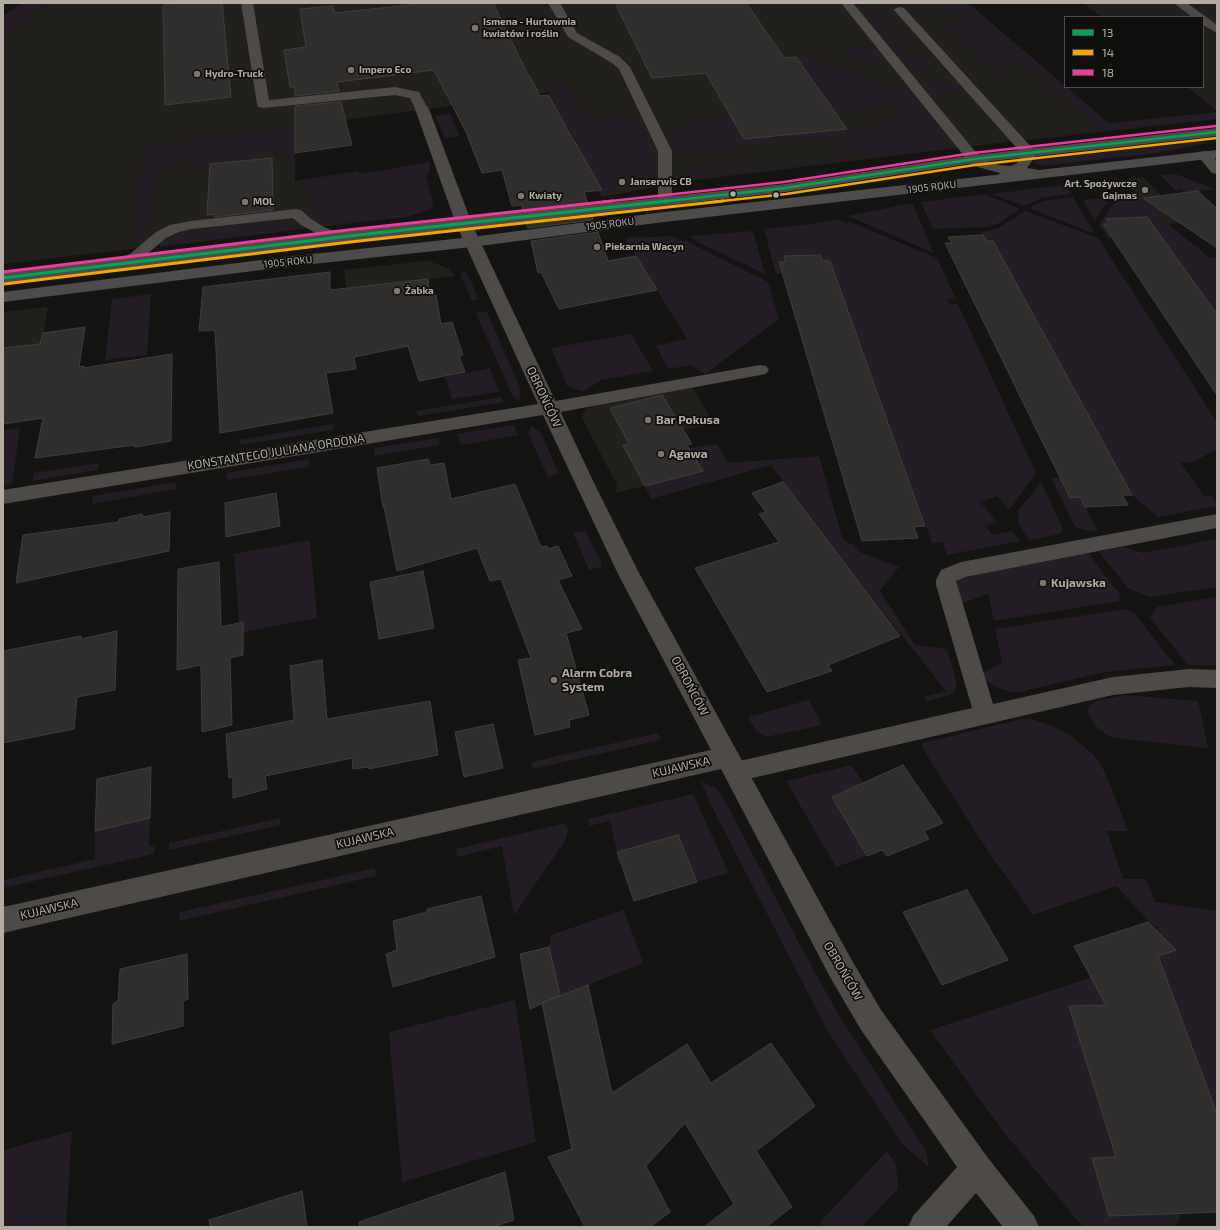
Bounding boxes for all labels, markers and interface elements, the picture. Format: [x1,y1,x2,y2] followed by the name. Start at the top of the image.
[483,16,576,40] place label: Ismena - Hurtownia kwiatów i roślin
[1064,16,1204,88] legend
[470,23,480,33] marker: Ismena - Hurtownia kwiatów i roślin
[1102,25,1113,39] text: 13
[1102,45,1114,59] text: 14
[359,64,411,76] place label: Impero Eco
[346,65,356,75] marker: Impero Eco
[1102,65,1114,79] text: 18
[205,68,263,80] place label: Hydro-Truck
[192,69,202,79] marker: Hydro-Truck
[630,176,692,188] place label: Janserwis CB
[617,177,627,187] marker: Janserwis CB
[907,178,957,196] street label: 1905 ROKU
[1064,178,1137,202] place label: Art. Spożywcze Gajmas
[1140,185,1150,195] marker: Art. Spożywcze Gajmas
[728,189,738,199] unlabelled marker
[529,190,562,202] place label: Kwiaty
[771,190,781,200] unlabelled marker
[516,191,526,201] marker: Kwiaty
[253,196,274,208] place label: MOL
[240,197,250,207] marker: MOL
[585,215,635,233] street label: 1905 ROKU
[605,241,684,253] place label: Piekarnia Wacyn
[592,242,602,252] marker: Piekarnia Wacyn
[263,253,313,271] street label: 1905 ROKU
[405,285,434,297] place label: Żabka
[392,286,402,296] marker: Żabka
[524,364,564,430] street label: OBROŃCÓW
[656,413,720,427] place label: Bar Pokusa
[643,415,653,425] marker: Bar Pokusa
[187,431,365,473] street label: KONSTANTEGO JULIANA ORDONA
[669,447,708,461] place label: Agawa
[656,449,666,459] marker: Agawa
[1051,576,1106,590] place label: Kujawska
[1038,578,1048,588] marker: Kujawska
[668,654,712,718] street label: OBROŃCÓW
[562,666,632,694] place label: Alarm Cobra System
[549,675,559,685] marker: Alarm Cobra System
[651,753,711,781] street label: KUJAWSKA
[335,824,395,852] street label: KUJAWSKA
[19,895,79,923] street label: KUJAWSKA
[820,939,866,1003] street label: OBROŃCÓW

